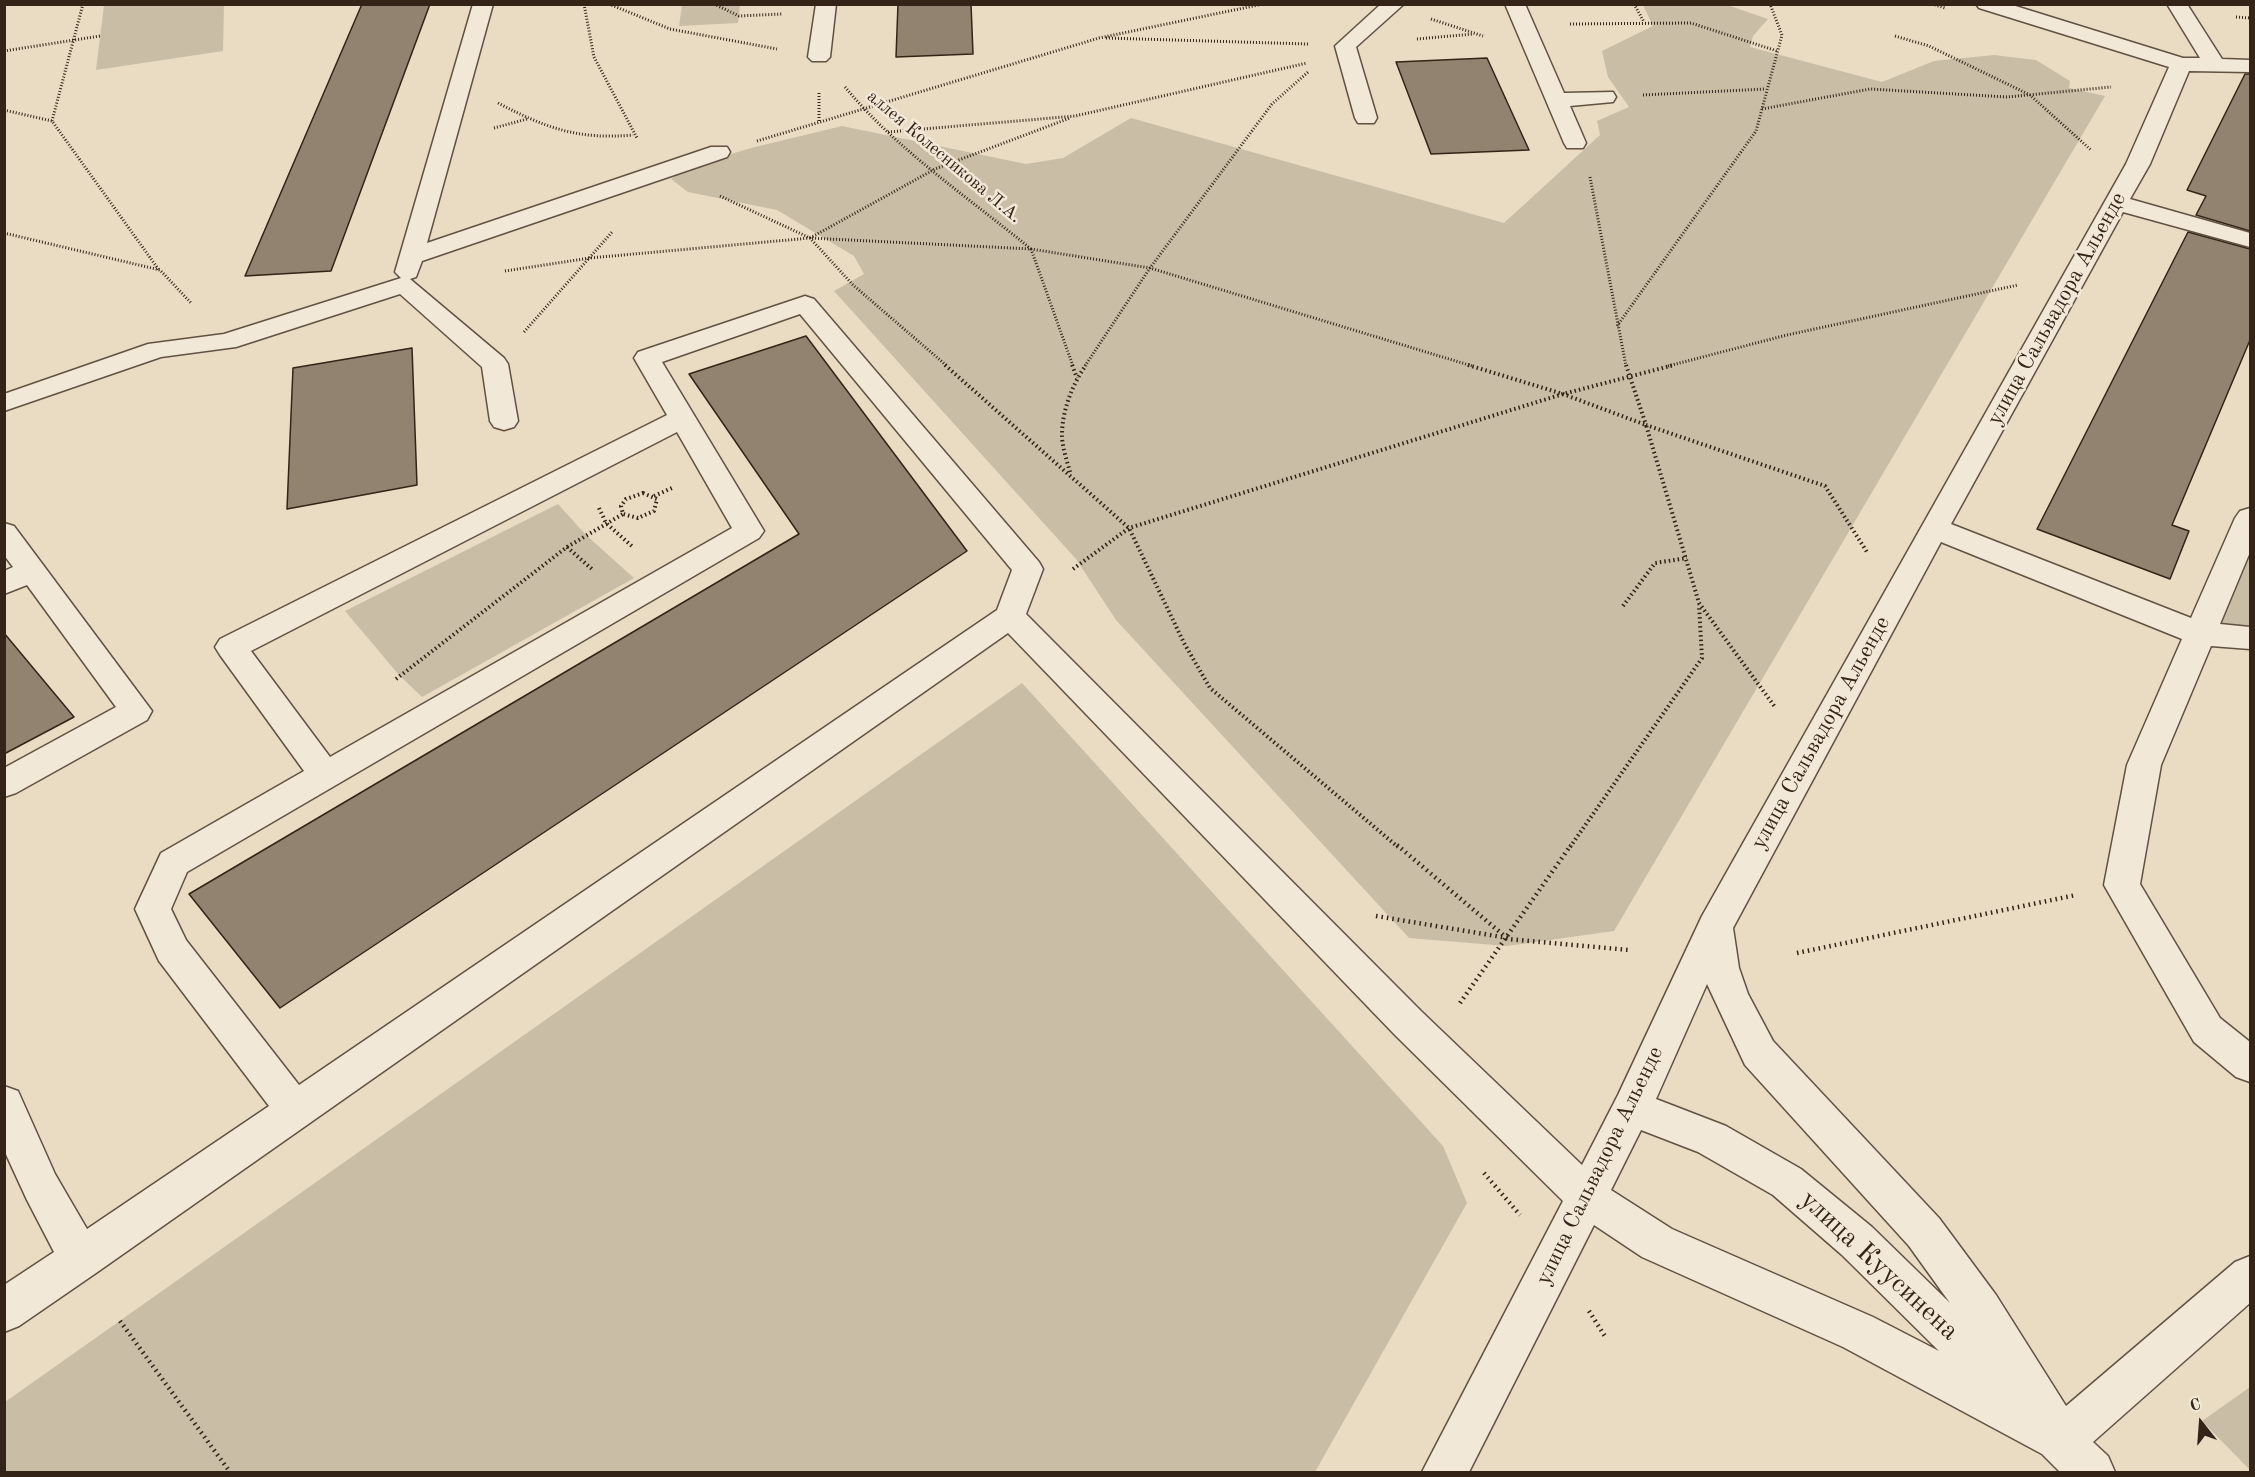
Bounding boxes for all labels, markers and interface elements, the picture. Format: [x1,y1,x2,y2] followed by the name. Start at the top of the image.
[862,86,1026,228] street label: аллея Колесникова Л.А.
[1982,188,2132,430] street label: улица Сальвадора Альенде
[1746,612,1896,854] street label: улица Сальвадора Альенде
[1531,1042,1669,1290] street label: улица Сальвадора Альенде
[1793,1184,1965,1348] street label: улица Куусинена
[2171,1393,2231,1453] north arrow
[2188,1397,2203,1415] text: С

